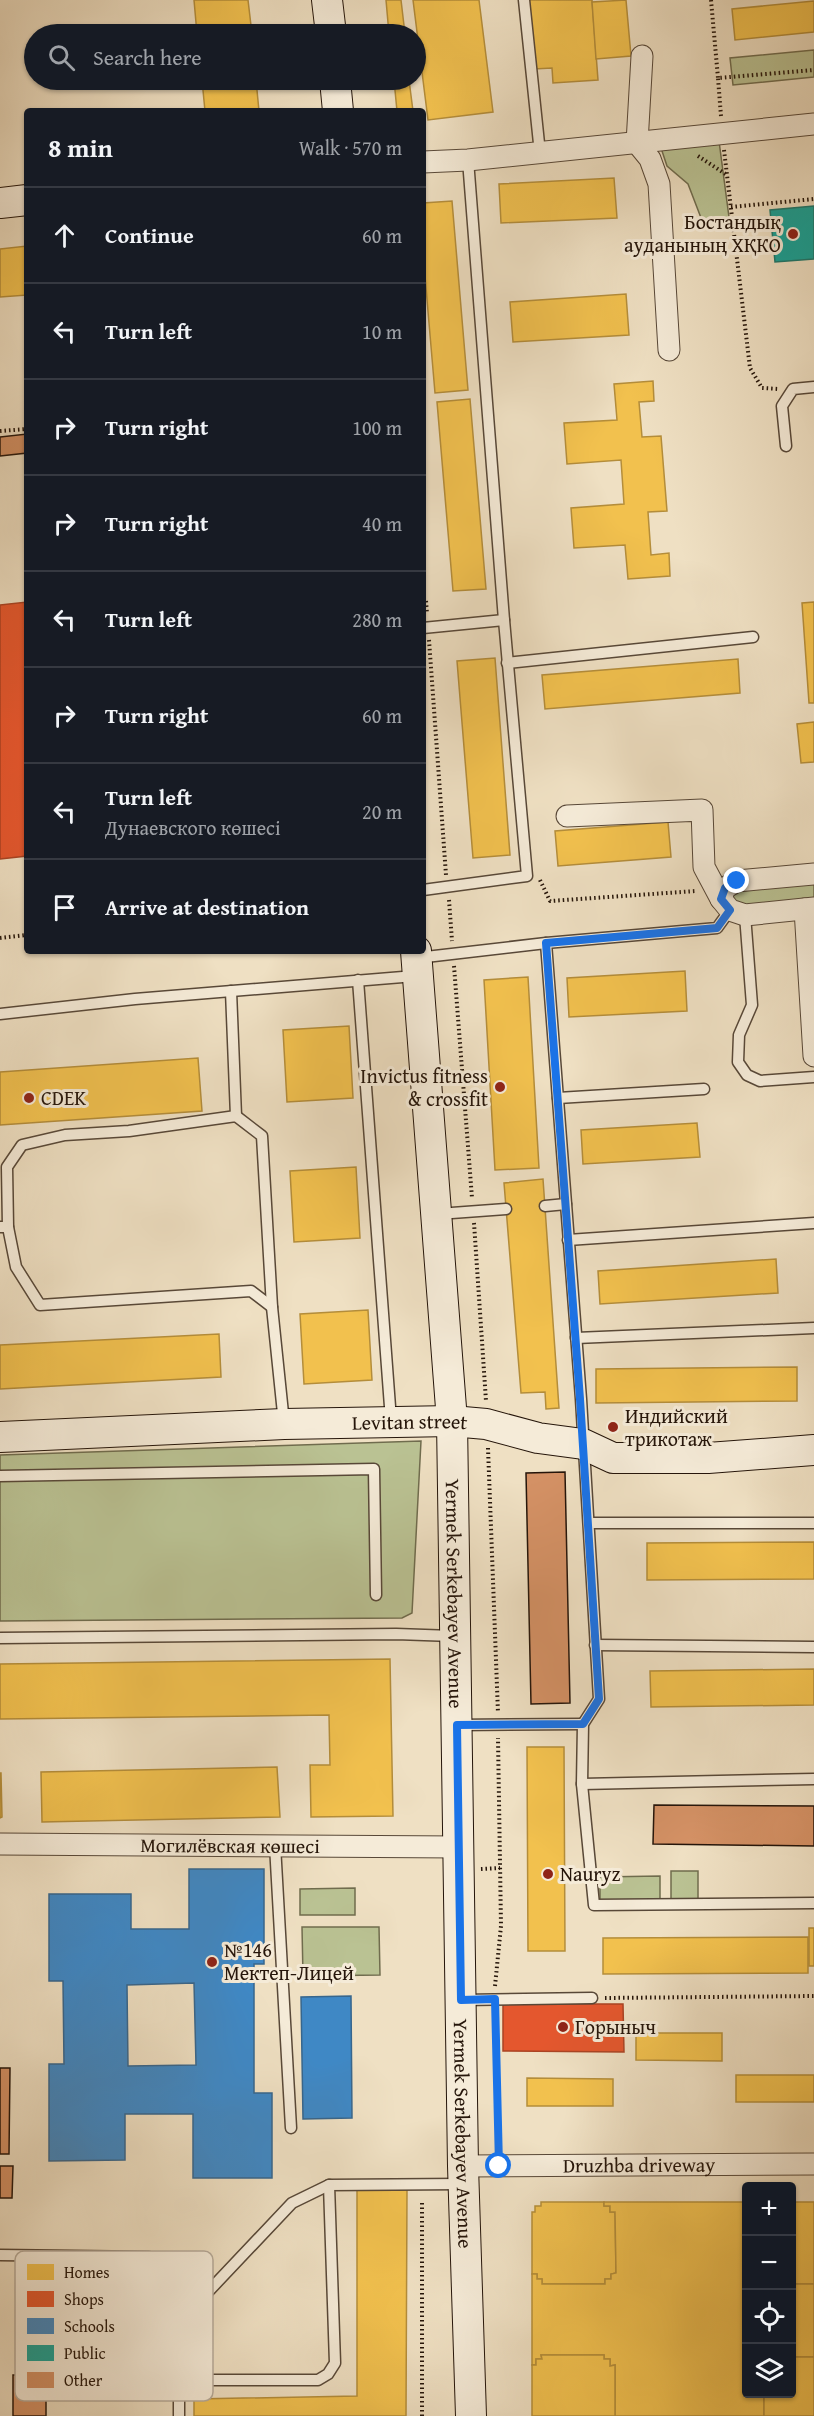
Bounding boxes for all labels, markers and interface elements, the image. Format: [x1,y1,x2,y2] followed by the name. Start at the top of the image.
[24,24,426,90] search box
[45,41,78,74] icon: search
[93,41,202,73] text: Search here
[48,128,113,167] text: 8 min
[299,133,402,162] text: Walk · 570 m
[624,207,781,259] place label: Бостандық ауданының ХҚКО
[48,219,81,252] icon: ahead
[105,219,194,251] text: Continue
[362,221,402,250] text: 60 m
[786,227,800,241] marker: Бостандық ауданының ХҚКО
[48,315,81,348] icon: left
[105,315,192,347] text: Turn left
[362,317,402,346] text: 10 m
[48,411,81,444] icon: right
[105,411,208,443] text: Turn right
[352,413,402,442] text: 100 m
[48,507,81,540] icon: right
[105,507,208,539] text: Turn right
[362,509,402,538] text: 40 m
[48,603,81,636] icon: left
[105,603,192,635] text: Turn left
[352,605,402,634] text: 280 m
[48,699,81,732] icon: right
[105,699,208,731] text: Turn right
[362,701,402,730] text: 60 m
[105,781,192,813] text: Turn left
[48,795,81,828] icon: left
[362,797,402,826] text: 20 m
[105,813,281,842] text: Дунаевского көшесі
[723,867,749,893] route end
[48,891,81,924] icon: arrive
[105,891,309,923] text: Arrive at destination
[360,1061,488,1113] place label: Invictus fitness & crossfit
[493,1080,507,1094] marker: Invictus fitness & crossfit
[41,1083,86,1112] place label: CDEK
[22,1091,36,1105] marker: CDEK
[625,1401,728,1453] place label: Индийский трикотаж
[352,1406,469,1437] street label: Levitan street
[606,1420,620,1434] marker: Индийский трикотаж
[439,1478,471,1709] street label: Yermek Serkebayev Avenue
[140,1830,320,1860] street label: Могилёвская көшесі
[560,1859,621,1888] place label: Nauryz
[541,1867,555,1881] marker: Nauryz
[224,1935,354,1987] place label: №146 Мектеп-Лицей
[205,1955,219,1969] marker: №146 Мектеп-Лицей
[575,2012,656,2041] place label: Горыныч
[447,2018,481,2249] street label: Yermek Serkebayev Avenue
[556,2020,570,2034] marker: Горыныч
[563,2150,715,2179] street label: Druzhba driveway
[485,2152,511,2178] route start
[742,2182,796,2398] map controls
[742,2182,796,2236] button: +
[742,2236,796,2290] button: −
[15,2251,213,2401] legend
[64,2260,110,2284] text: Homes
[64,2287,104,2311] text: Shops
[742,2290,796,2344] button: locate
[64,2314,115,2338] text: Schools
[64,2341,106,2365] text: Public
[742,2344,796,2398] button: layers
[64,2368,103,2392] text: Other

